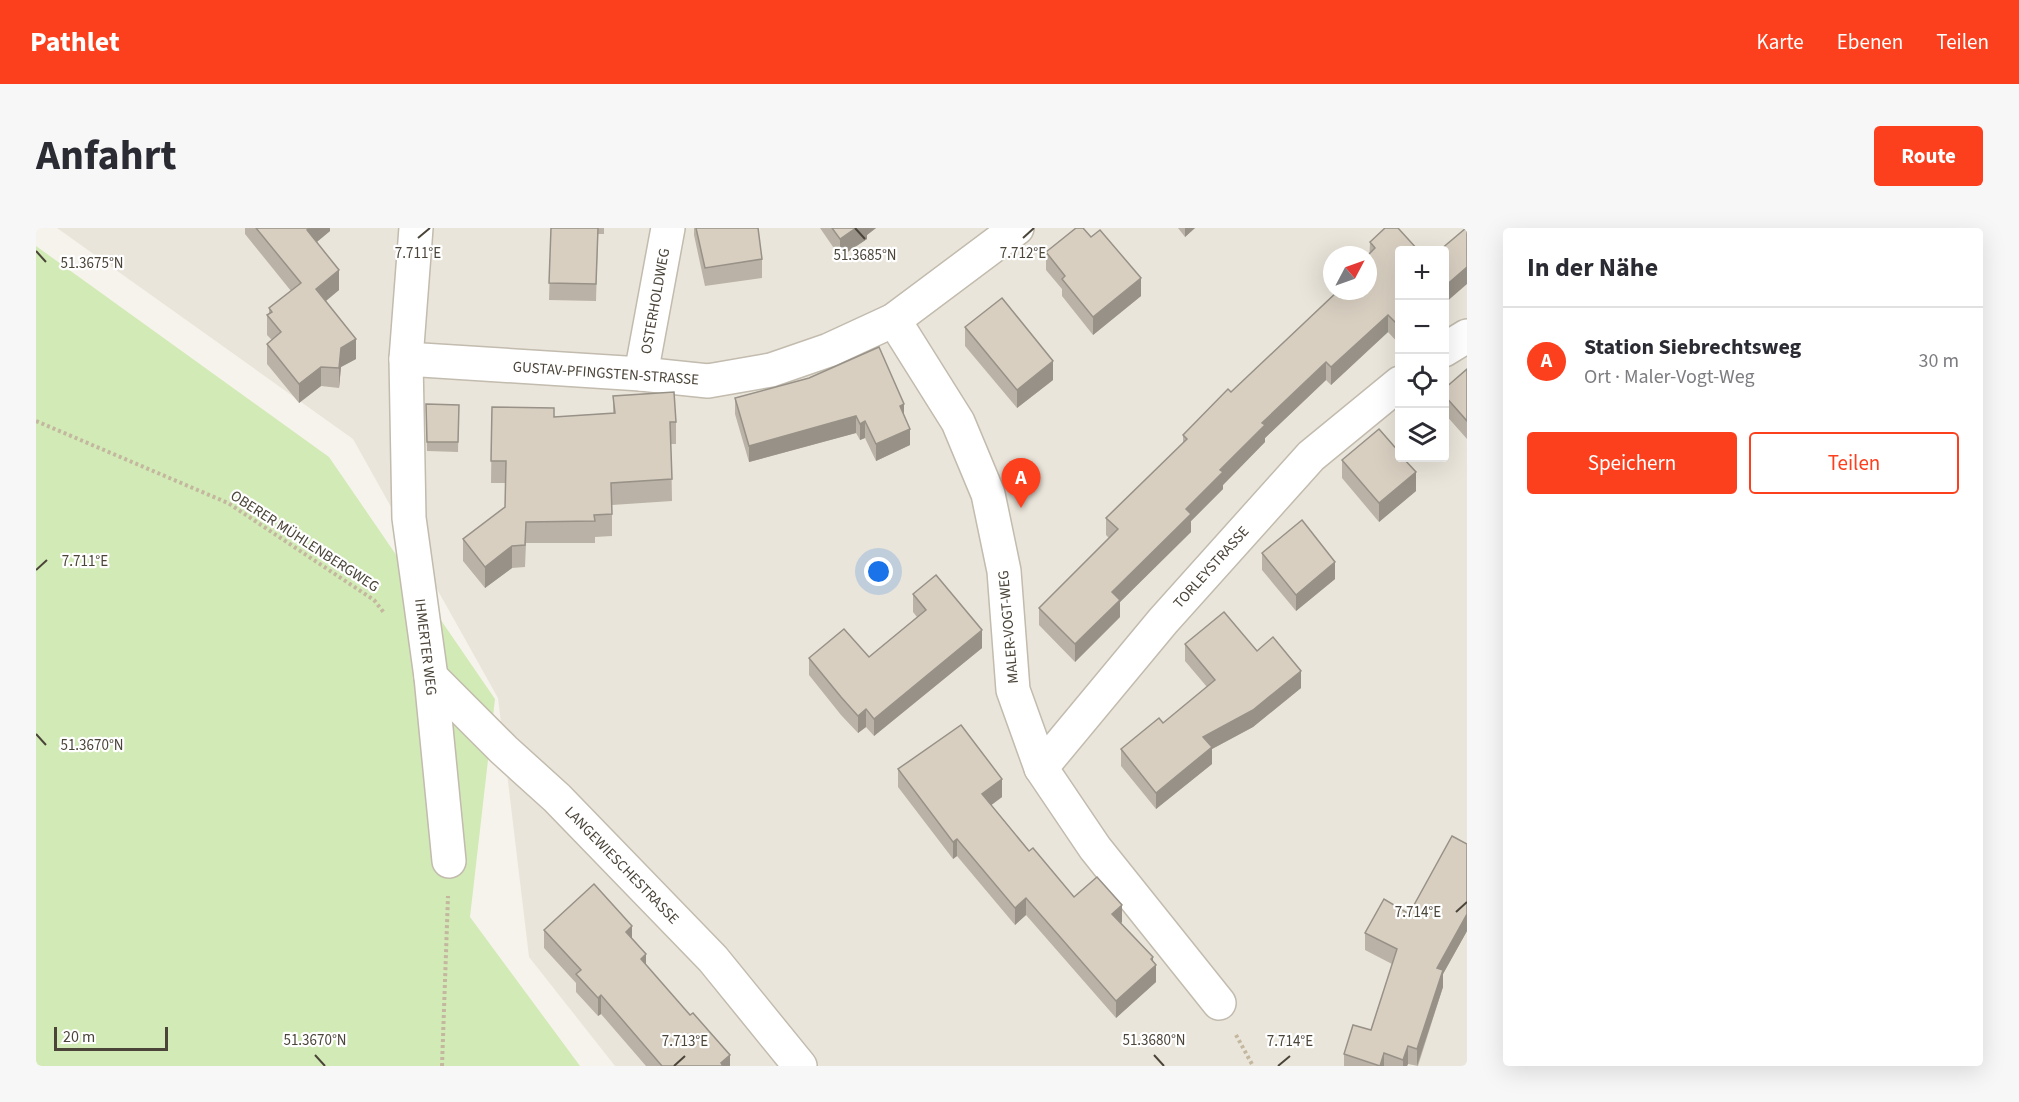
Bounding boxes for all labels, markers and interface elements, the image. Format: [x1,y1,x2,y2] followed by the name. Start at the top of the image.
[30,22,120,62] text: Pathlet
[1757,27,1804,57] text: Karte
[1837,27,1903,57] text: Ebenen
[1936,27,1989,57] text: Teilen
[36,126,177,186] text: Anfahrt
[1874,126,1983,186] button: Route
[395,243,441,264] text: 7.711°E
[1000,243,1046,264] text: 7.712°E
[833,245,897,266] text: 51.3685°N
[636,246,675,356] street label: OSTERHOLDWEG
[1323,246,1377,300] north arrow
[1395,246,1449,462] map controls
[1395,246,1449,300] button: +
[1527,249,1658,286] text: In der Nähe
[60,253,124,274] text: 51.3675°N
[1395,300,1449,354] button: −
[1584,331,1801,363] text: Station Siebrechtsweg
[1541,347,1552,375] text: A
[1919,347,1959,375] text: 30 m
[1395,354,1449,408] button: locate
[512,357,700,390] street label: GUSTAV-PFINGSTEN-STRASSE
[1584,363,1755,391] text: Ort · Maler-Vogt-Weg
[1395,408,1449,462] button: layers
[1527,432,1737,494] button: Speichern
[1749,432,1959,494] button: Teilen
[1002,458,1040,508] pin: A
[226,485,383,597] street label: OBERER MÜHLENBERGWEG
[1169,521,1254,613] street label: TORLEYSTRASSE
[62,551,108,572] text: 7.711°E
[864,557,893,586] your location
[993,569,1024,684] street label: MALER-VOGT-WEG
[409,597,442,697] street label: IHMERTER WEG
[60,735,124,756] text: 51.3670°N
[560,802,684,929] street label: LANGEWIESCHESTRASSE
[1395,902,1441,923] text: 7.714°E
[54,1024,168,1052] scale bar
[63,1026,95,1048] text: 20 m
[283,1030,347,1051] text: 51.3670°N
[1122,1030,1186,1051] text: 51.3680°N
[662,1031,708,1052] text: 7.713°E
[1267,1031,1313,1052] text: 7.714°E

